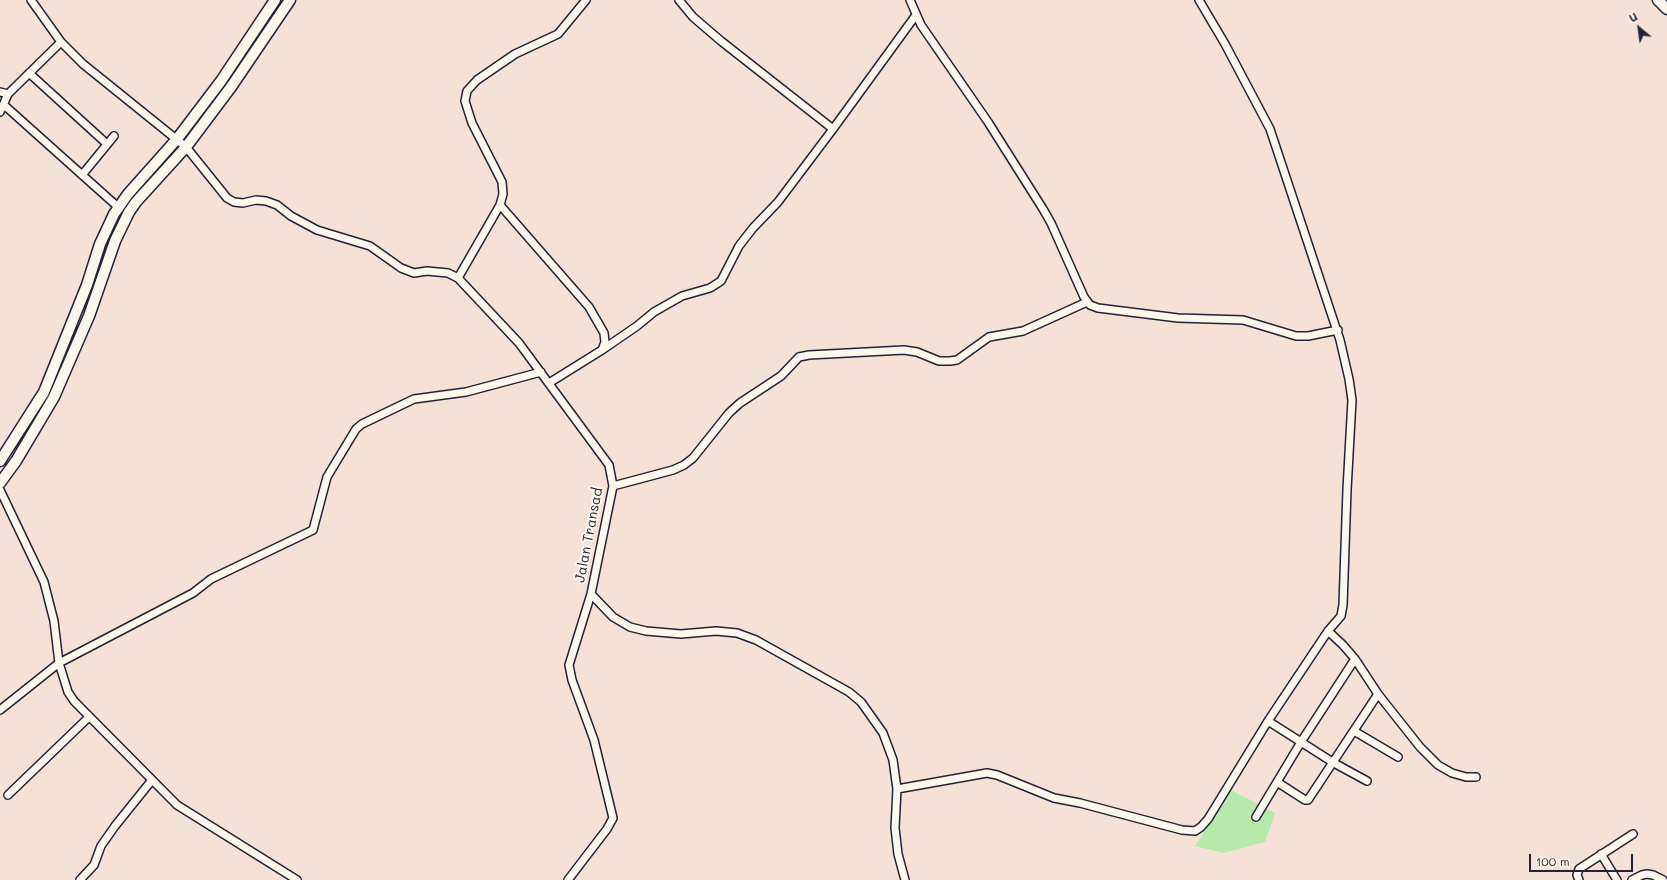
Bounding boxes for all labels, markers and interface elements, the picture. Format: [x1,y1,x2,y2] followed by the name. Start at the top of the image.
[1619,8,1659,48] north arrow
[1626,9,1640,26] text: U
[572,486,606,584] street label: Jalan Transad
[1531,846,1635,872] scale bar
[1536,853,1570,869] text: 100 m

